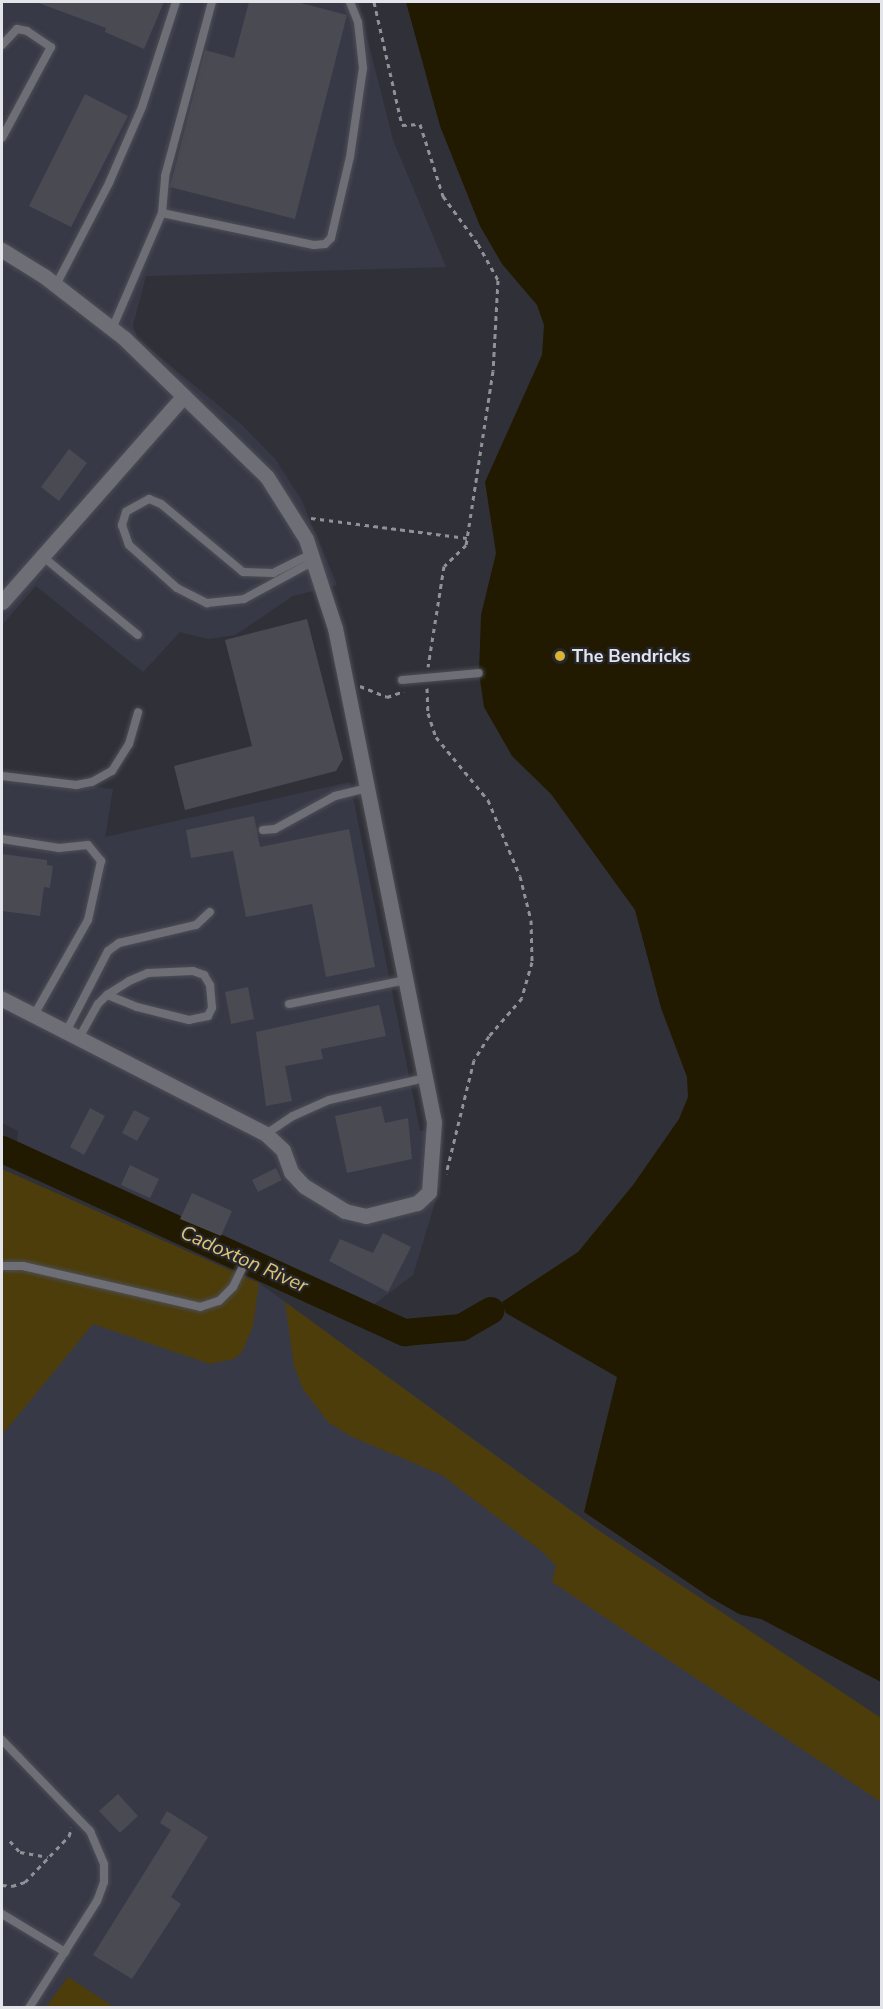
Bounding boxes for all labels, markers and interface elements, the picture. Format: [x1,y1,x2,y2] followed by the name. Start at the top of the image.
[572,645,690,667] place label: The Bendricks
[553,649,567,663] marker: The Bendricks
[176,1220,312,1298] water label: Cadoxton River

